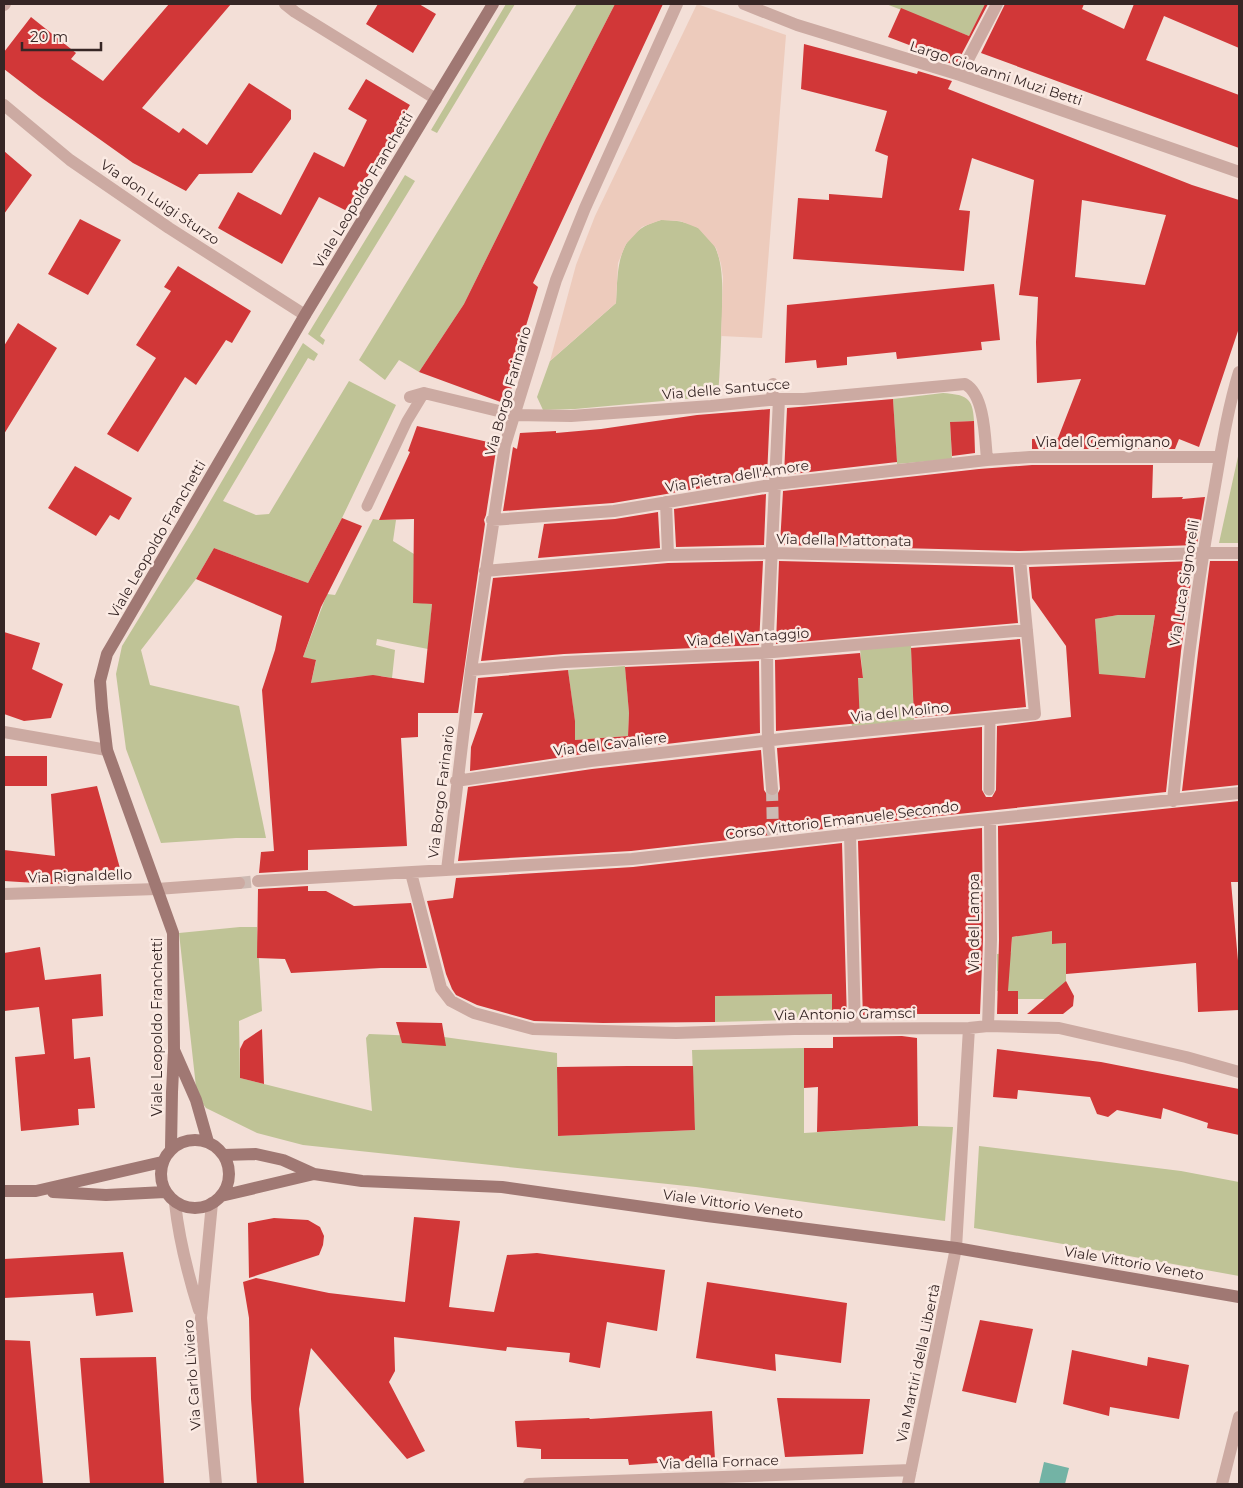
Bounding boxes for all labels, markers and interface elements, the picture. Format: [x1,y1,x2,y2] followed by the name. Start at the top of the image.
[22,20,101,52] scale bar
[30,27,68,46] text: 20 m
[907,37,1085,109] street label: Largo Giovanni Muzi Betti
[309,109,417,271] street label: Viale Leopoldo Franchetti
[97,155,223,249] street label: Via don Luigi Sturzo
[481,324,535,458] street label: Via Borgo Farinario
[661,374,791,404] street label: Via delle Santucce
[1036,433,1170,451] street label: Via del Gemignano
[664,456,810,496] street label: Via Pietra dell'Amore
[104,457,210,621] street label: Viale Leopoldo Franchetti
[1165,518,1203,648] street label: Via Luca Signorelli
[776,530,912,550] street label: Via della Mattonata
[686,624,810,650] street label: Via del Vantaggio
[850,698,950,726] street label: Via del Molino
[424,724,458,860] street label: Via Borgo Farinario
[552,728,668,760] street label: Via del Cavaliere
[724,797,960,843] street label: Corso Vittorio Emanuele Secondo
[27,865,133,887] street label: Via Rignaldello
[965,873,983,973] street label: Via del Lampa
[148,938,166,1116] street label: Viale Leopoldo Franchetti
[774,1004,916,1024] street label: Via Antonio Gramsci
[662,1185,805,1223] street label: Viale Vittorio Veneto
[1063,1242,1206,1284] street label: Viale Vittorio Veneto
[892,1282,944,1444] street label: Via Martiri della Libertà
[179,1319,205,1431] street label: Via Carlo Liviero
[659,1451,779,1473] street label: Via della Fornace

